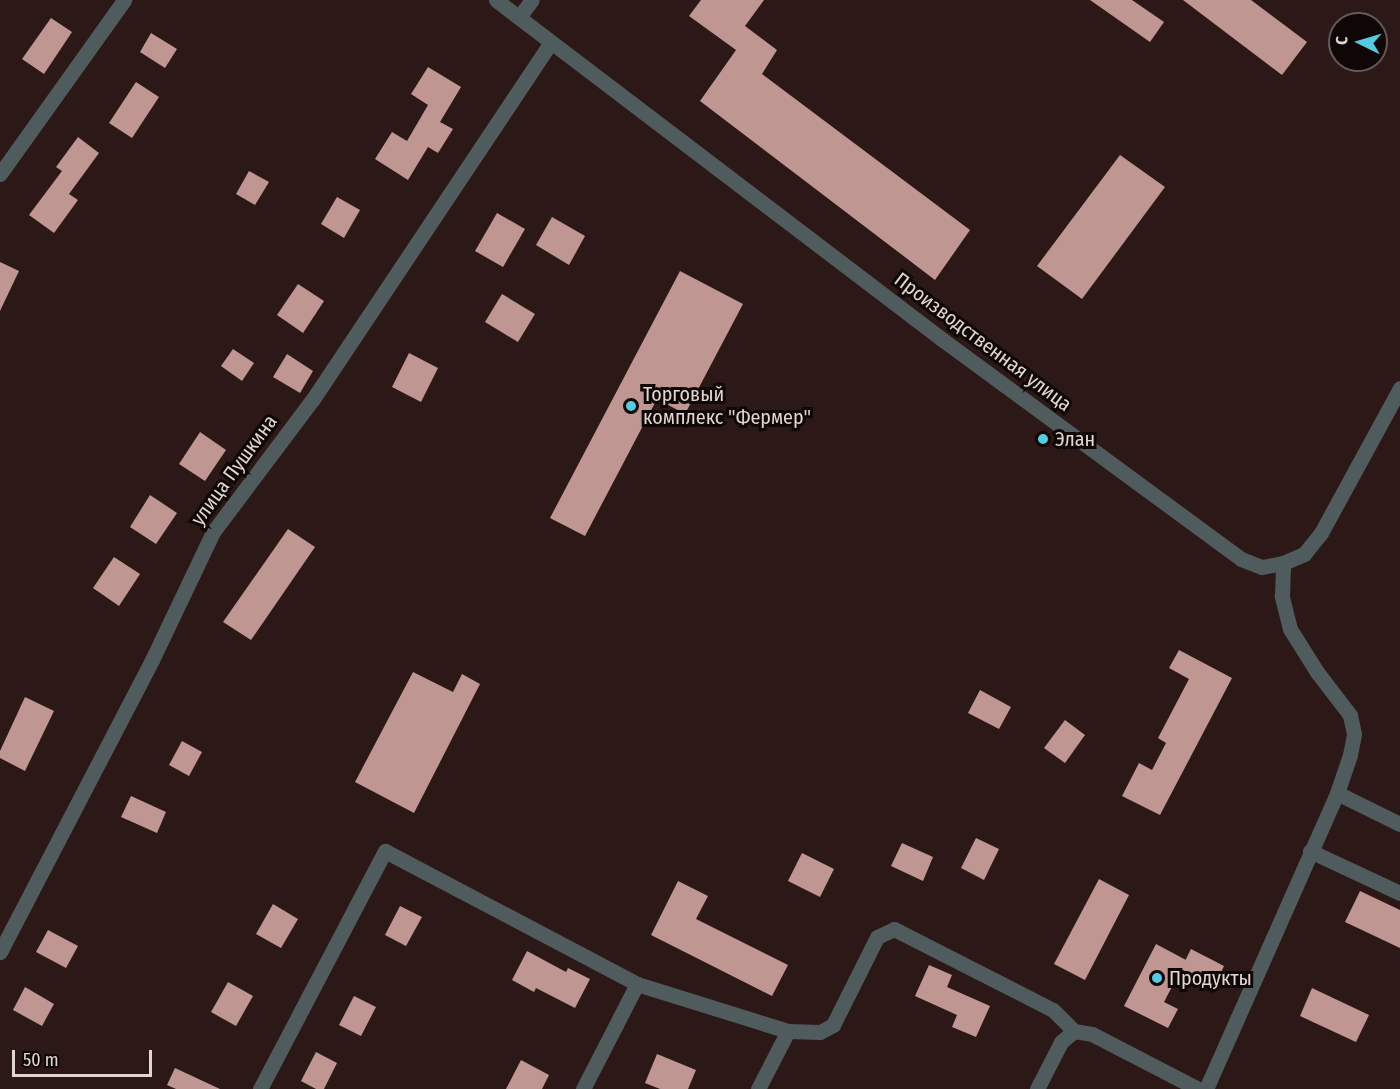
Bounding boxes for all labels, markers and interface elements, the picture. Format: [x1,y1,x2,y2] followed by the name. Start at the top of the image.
[1328,12,1388,72] north arrow
[1332,36,1351,46] text: С
[890,268,1076,416] street label: Производственная улица
[643,382,811,429] place label: Торговый комплекс "Фермер"
[624,399,638,413] marker: Торговый комплекс "Фермер"
[186,410,282,530] street label: улица Пушкина
[1055,427,1095,451] place label: Элан
[1036,432,1050,446] marker: Элан
[1169,966,1252,990] place label: Продукты
[1150,971,1164,985] marker: Продукты
[15,1038,154,1076] scale bar
[23,1049,59,1071] text: 50 m

